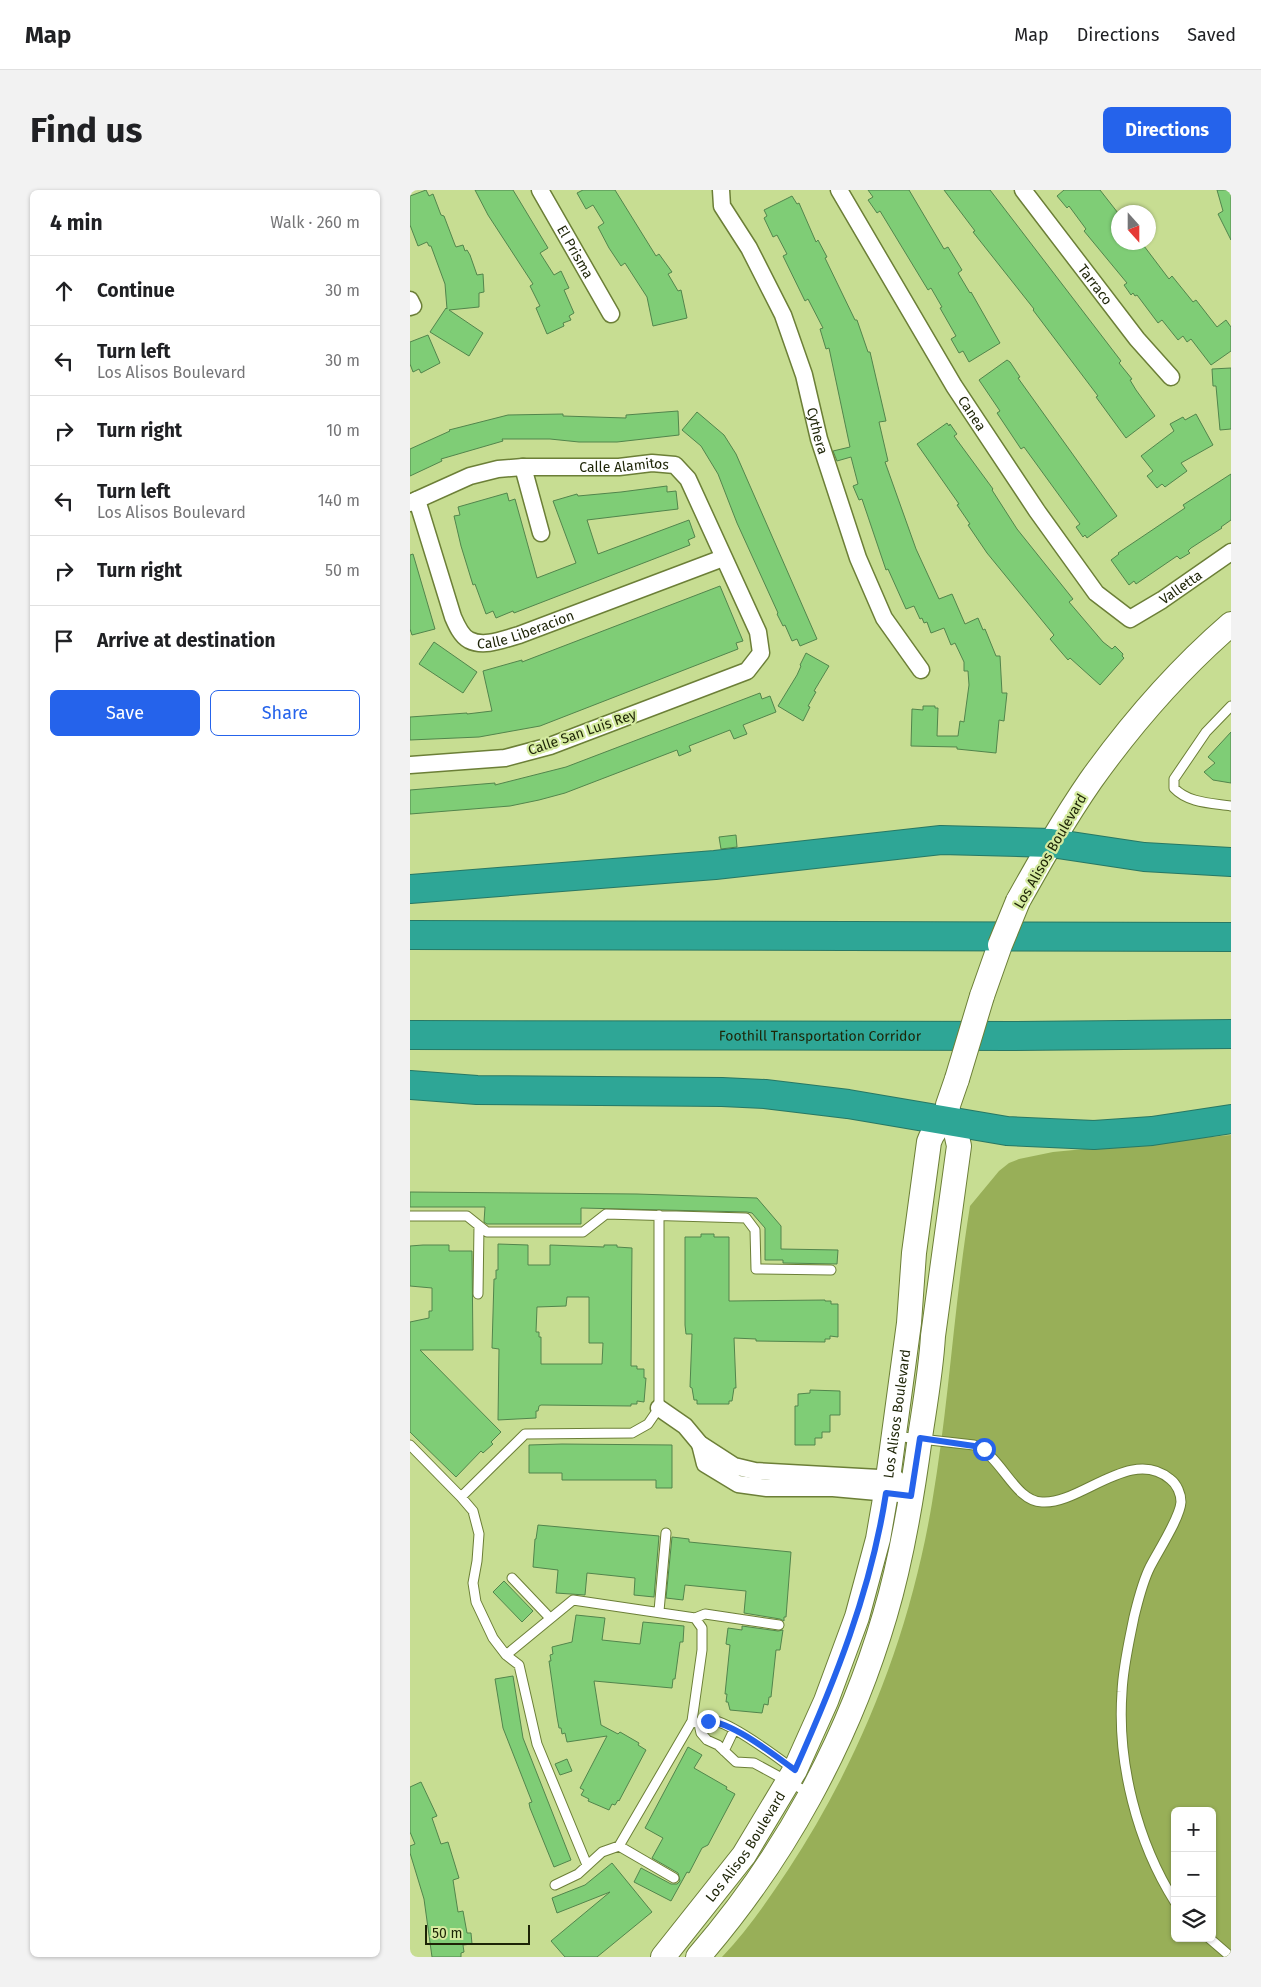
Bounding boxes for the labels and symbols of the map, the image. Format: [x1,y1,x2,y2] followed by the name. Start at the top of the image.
[1111,205,1156,250] north arrow
[553,222,597,282] street label: El Prisma
[1074,261,1116,309] street label: Tarraco
[954,393,989,434] street label: Canea
[803,406,831,456] street label: Cythera
[579,455,670,476] street label: Calle Alamitos
[1156,567,1206,608] street label: Valletta
[476,607,577,652] street label: Calle Liberacion
[526,706,639,759] street label: Calle San Luis Rey
[1011,791,1090,912] street label: Los Alisos Boulevard
[719,1028,922,1045] street label: Foothill Transportation Corridor
[880,1348,914,1480] street label: Los Alisos Boulevard
[973,1438,996,1461] route start
[697,1710,720,1733] route end
[702,1788,789,1906] street label: Los Alisos Boulevard
[425,1922,530,1945] scale bar

